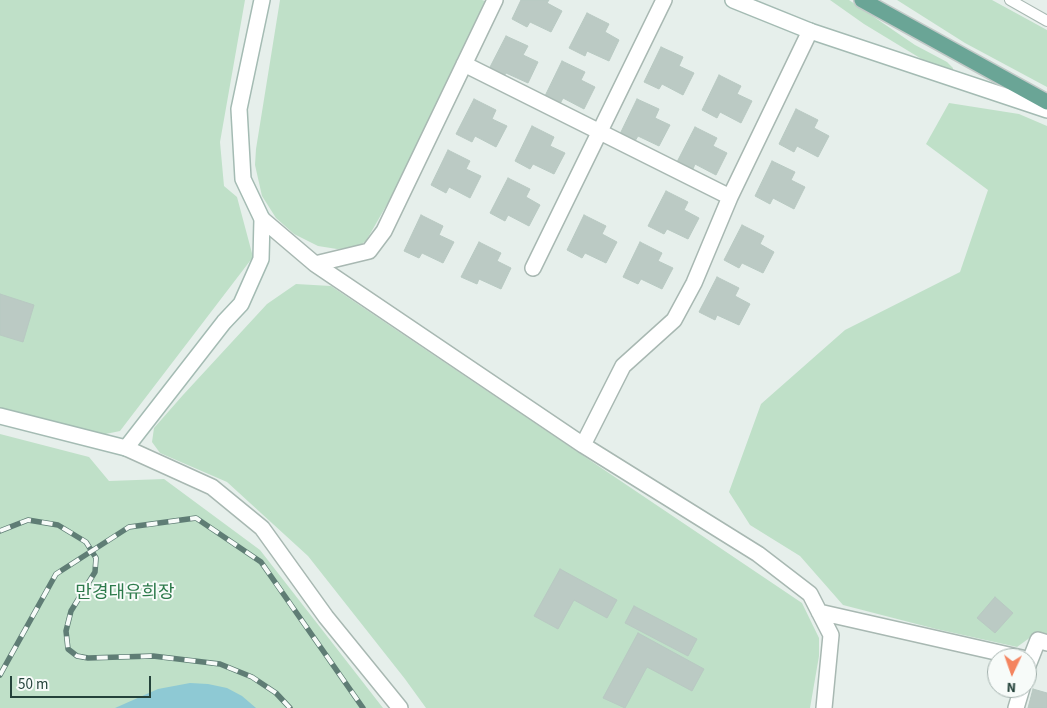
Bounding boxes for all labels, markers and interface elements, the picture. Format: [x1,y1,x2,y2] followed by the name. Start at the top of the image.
[75,583,175,605] park label: 만경대유희장
[987,648,1037,698] north arrow
[12,666,154,698] scale bar
[18,674,48,695] text: 50 m
[1006,677,1016,697] text: N

